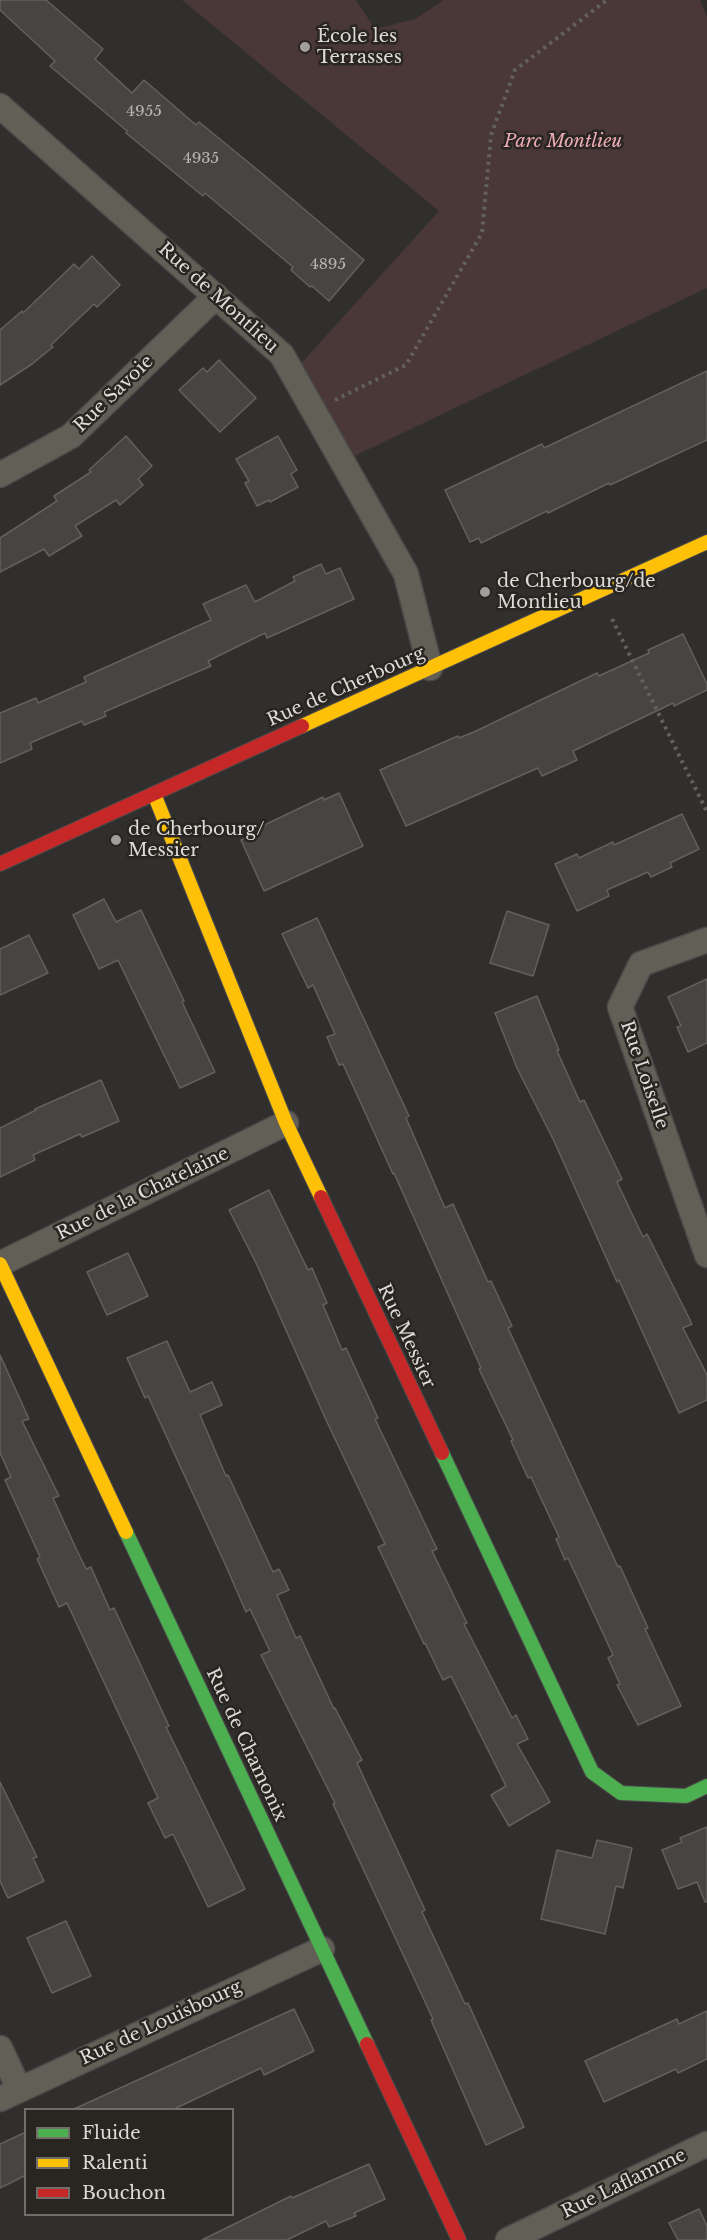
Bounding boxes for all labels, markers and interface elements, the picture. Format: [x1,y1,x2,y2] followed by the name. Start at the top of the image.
[317,26,402,68] place label: École les Terrasses
[298,40,312,54] marker: École les Terrasses
[126,103,162,121] house number: 4955
[504,131,622,153] park label: Parc Montlieu
[183,150,219,168] house number: 4935
[154,239,282,357] street label: Rue de Montlieu
[310,256,346,274] house number: 4895
[70,351,158,437] street label: Rue Savoie
[497,571,656,614] place label: de Cherbourg/de Montlieu
[478,585,492,599] marker: de Cherbourg/de Montlieu
[264,643,428,731] street label: Rue de Cherbourg
[128,819,265,862] place label: de Cherbourg/ Messier
[109,833,123,847] marker: de Cherbourg/ Messier
[615,1018,673,1132] street label: Rue Loiselle
[53,1143,233,1245] street label: Rue de la Chatelaine
[372,1280,440,1392] street label: Rue Messier
[201,1665,291,1825] street label: Rue de Chamonix
[77,1976,245,2070] street label: Rue de Louisbourg
[24,2108,234,2216] legend
[82,2122,141,2144] text: Fluide
[558,2145,690,2223] street label: Rue Laflamme
[82,2152,148,2174] text: Ralenti
[82,2182,166,2204] text: Bouchon

